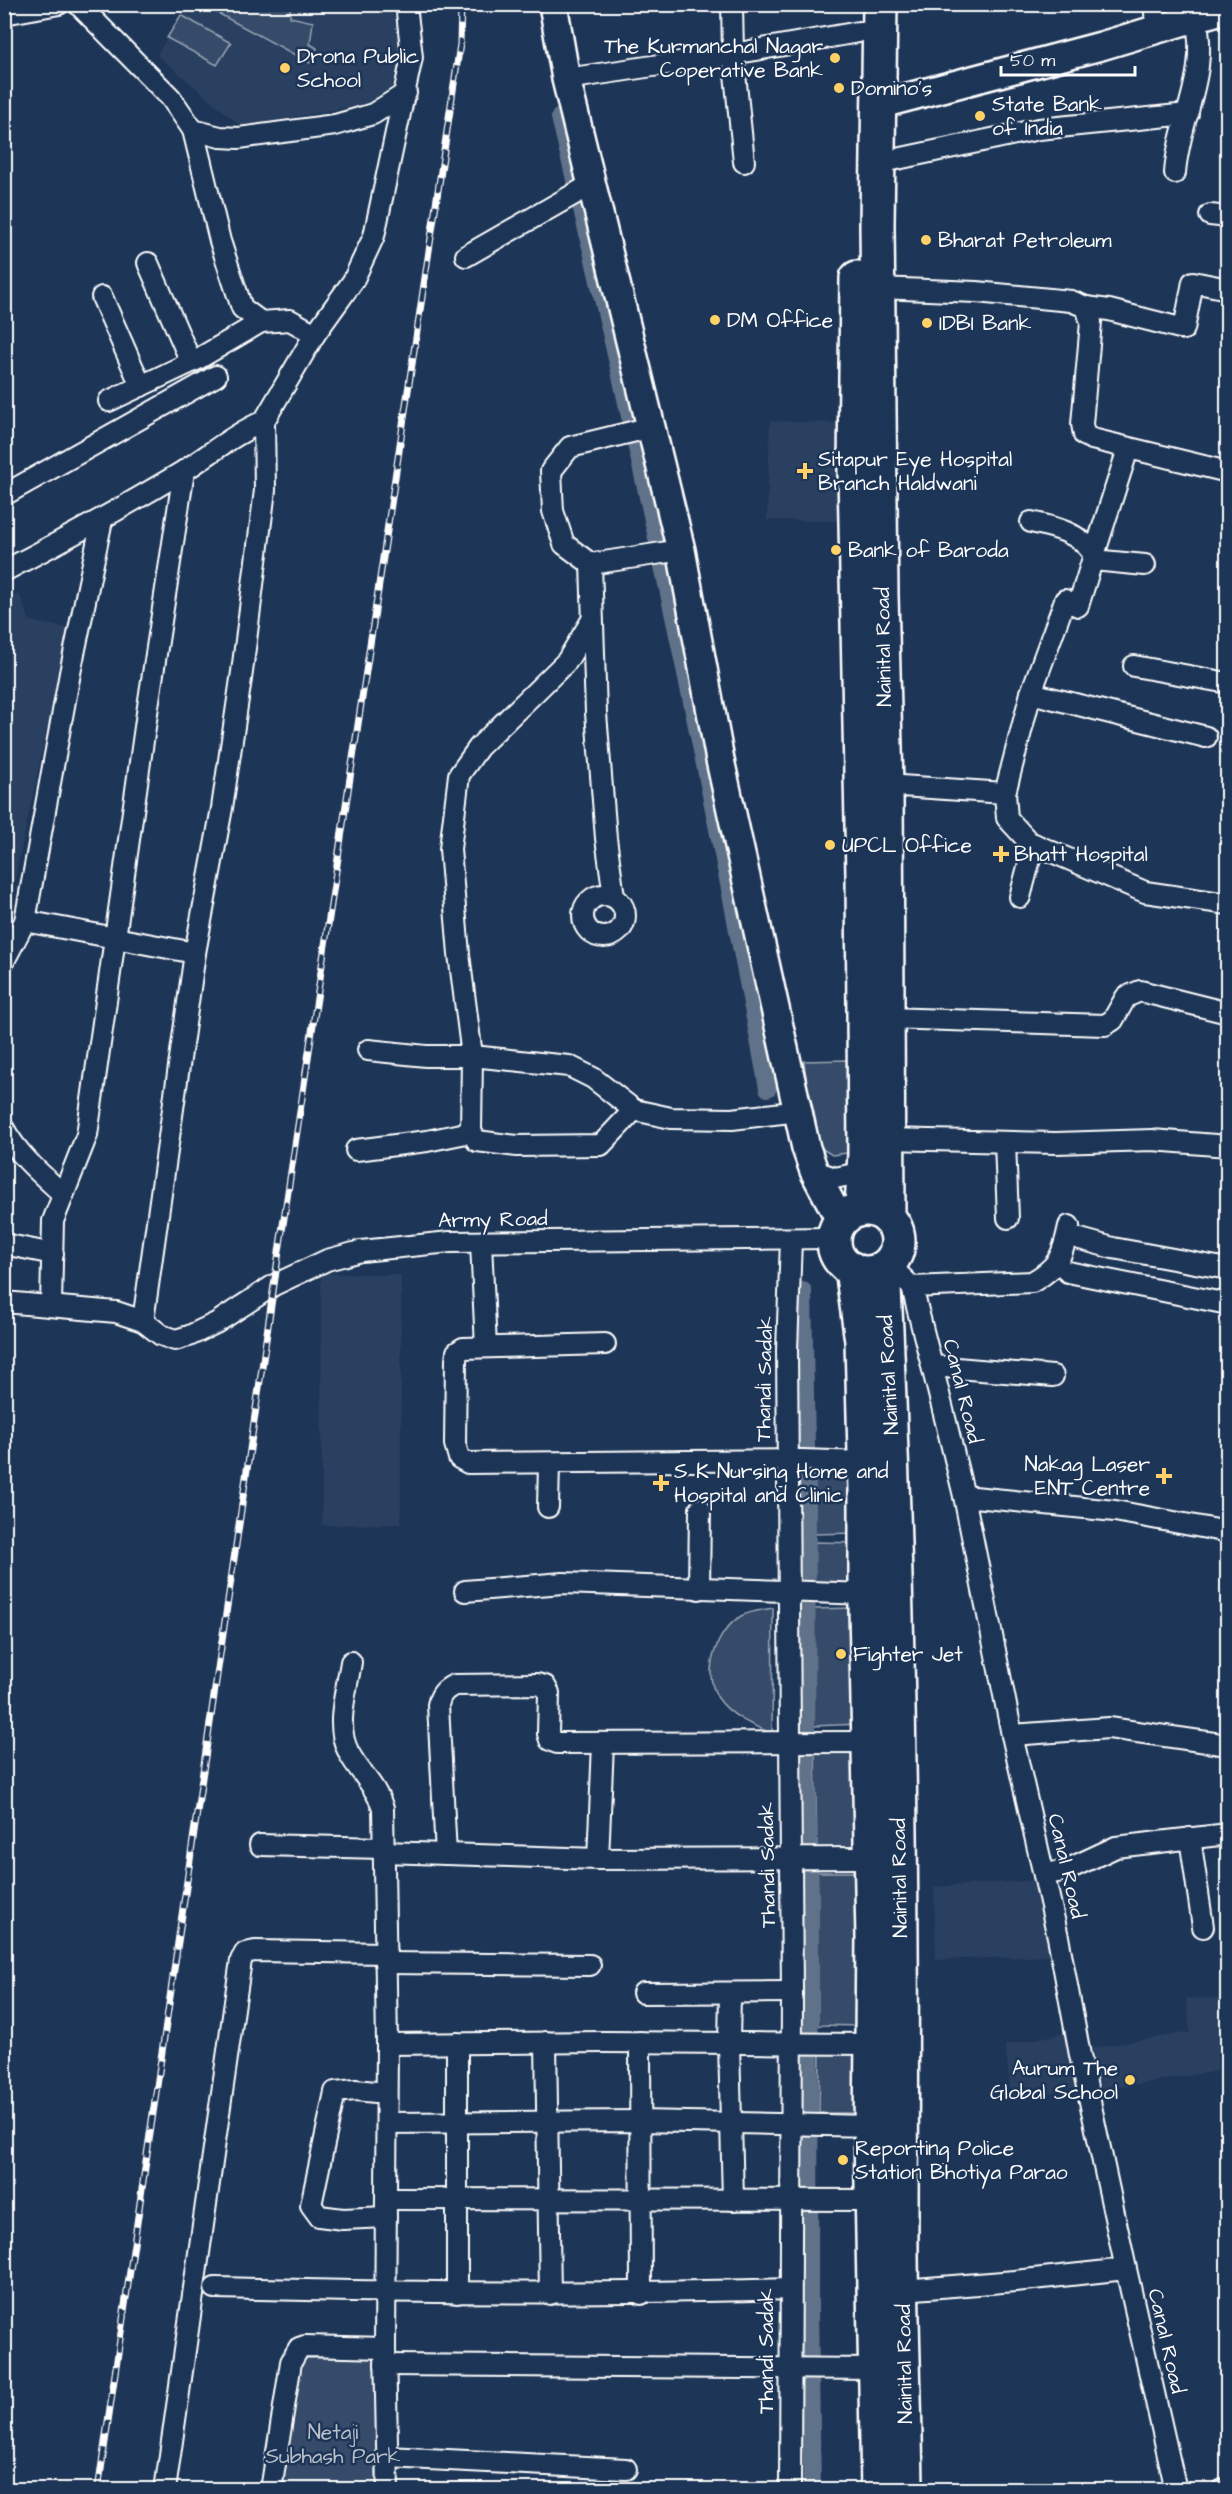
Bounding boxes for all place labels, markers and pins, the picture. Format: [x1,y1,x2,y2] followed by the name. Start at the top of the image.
[604,32,823,86] place label: The Kurmanchal Nagar Coperative Bank
[297,42,419,95] place label: Drona Public School
[828,51,842,65] marker: The Kurmanchal Nagar Coperative Bank
[278,61,292,75] marker: Drona Public School
[851,74,932,103] place label: Domino's
[832,81,846,95] marker: Domino's
[992,90,1102,143] place label: State Bank of India
[973,109,987,123] marker: State Bank of India
[938,226,1112,255] place label: Bharat Petroleum
[919,233,933,247] marker: Bharat Petroleum
[727,306,833,335] place label: DM Office
[939,309,1031,338] place label: IDBI Bank
[708,313,722,327] marker: DM Office
[920,316,934,330] marker: IDBI Bank
[818,445,1012,498] place label: Sitapur Eye Hospital Branch Haldwani
[796,462,814,480] marker: Sitapur Eye Hospital Branch Haldwani
[848,536,1009,565] place label: Bank of Baroda
[829,543,843,557] marker: Bank of Baroda
[842,831,972,860] place label: UPCL Office
[823,838,837,852] marker: UPCL Office
[1014,840,1148,870] place label: Bhatt Hospital
[992,845,1010,863] marker: Bhatt Hospital
[1025,1450,1150,1503] place label: Nakag Laser ENT Centre
[674,1457,889,1511] place label: S K Nursing Home and Hospital and Clinic
[1155,1467,1173,1485] marker: Nakag Laser ENT Centre
[652,1474,670,1492] marker: S K Nursing Home and Hospital and Clinic
[853,1640,963,1671] place label: Fighter Jet
[834,1647,848,1661] marker: Fighter Jet
[990,2054,1118,2107] place label: Aurum The Global School
[1123,2073,1137,2087] marker: Aurum The Global School
[855,2134,1068,2189] place label: Reporting Police Station Bhotiya Parao
[836,2153,850,2167] marker: Reporting Police Station Bhotiya Parao

